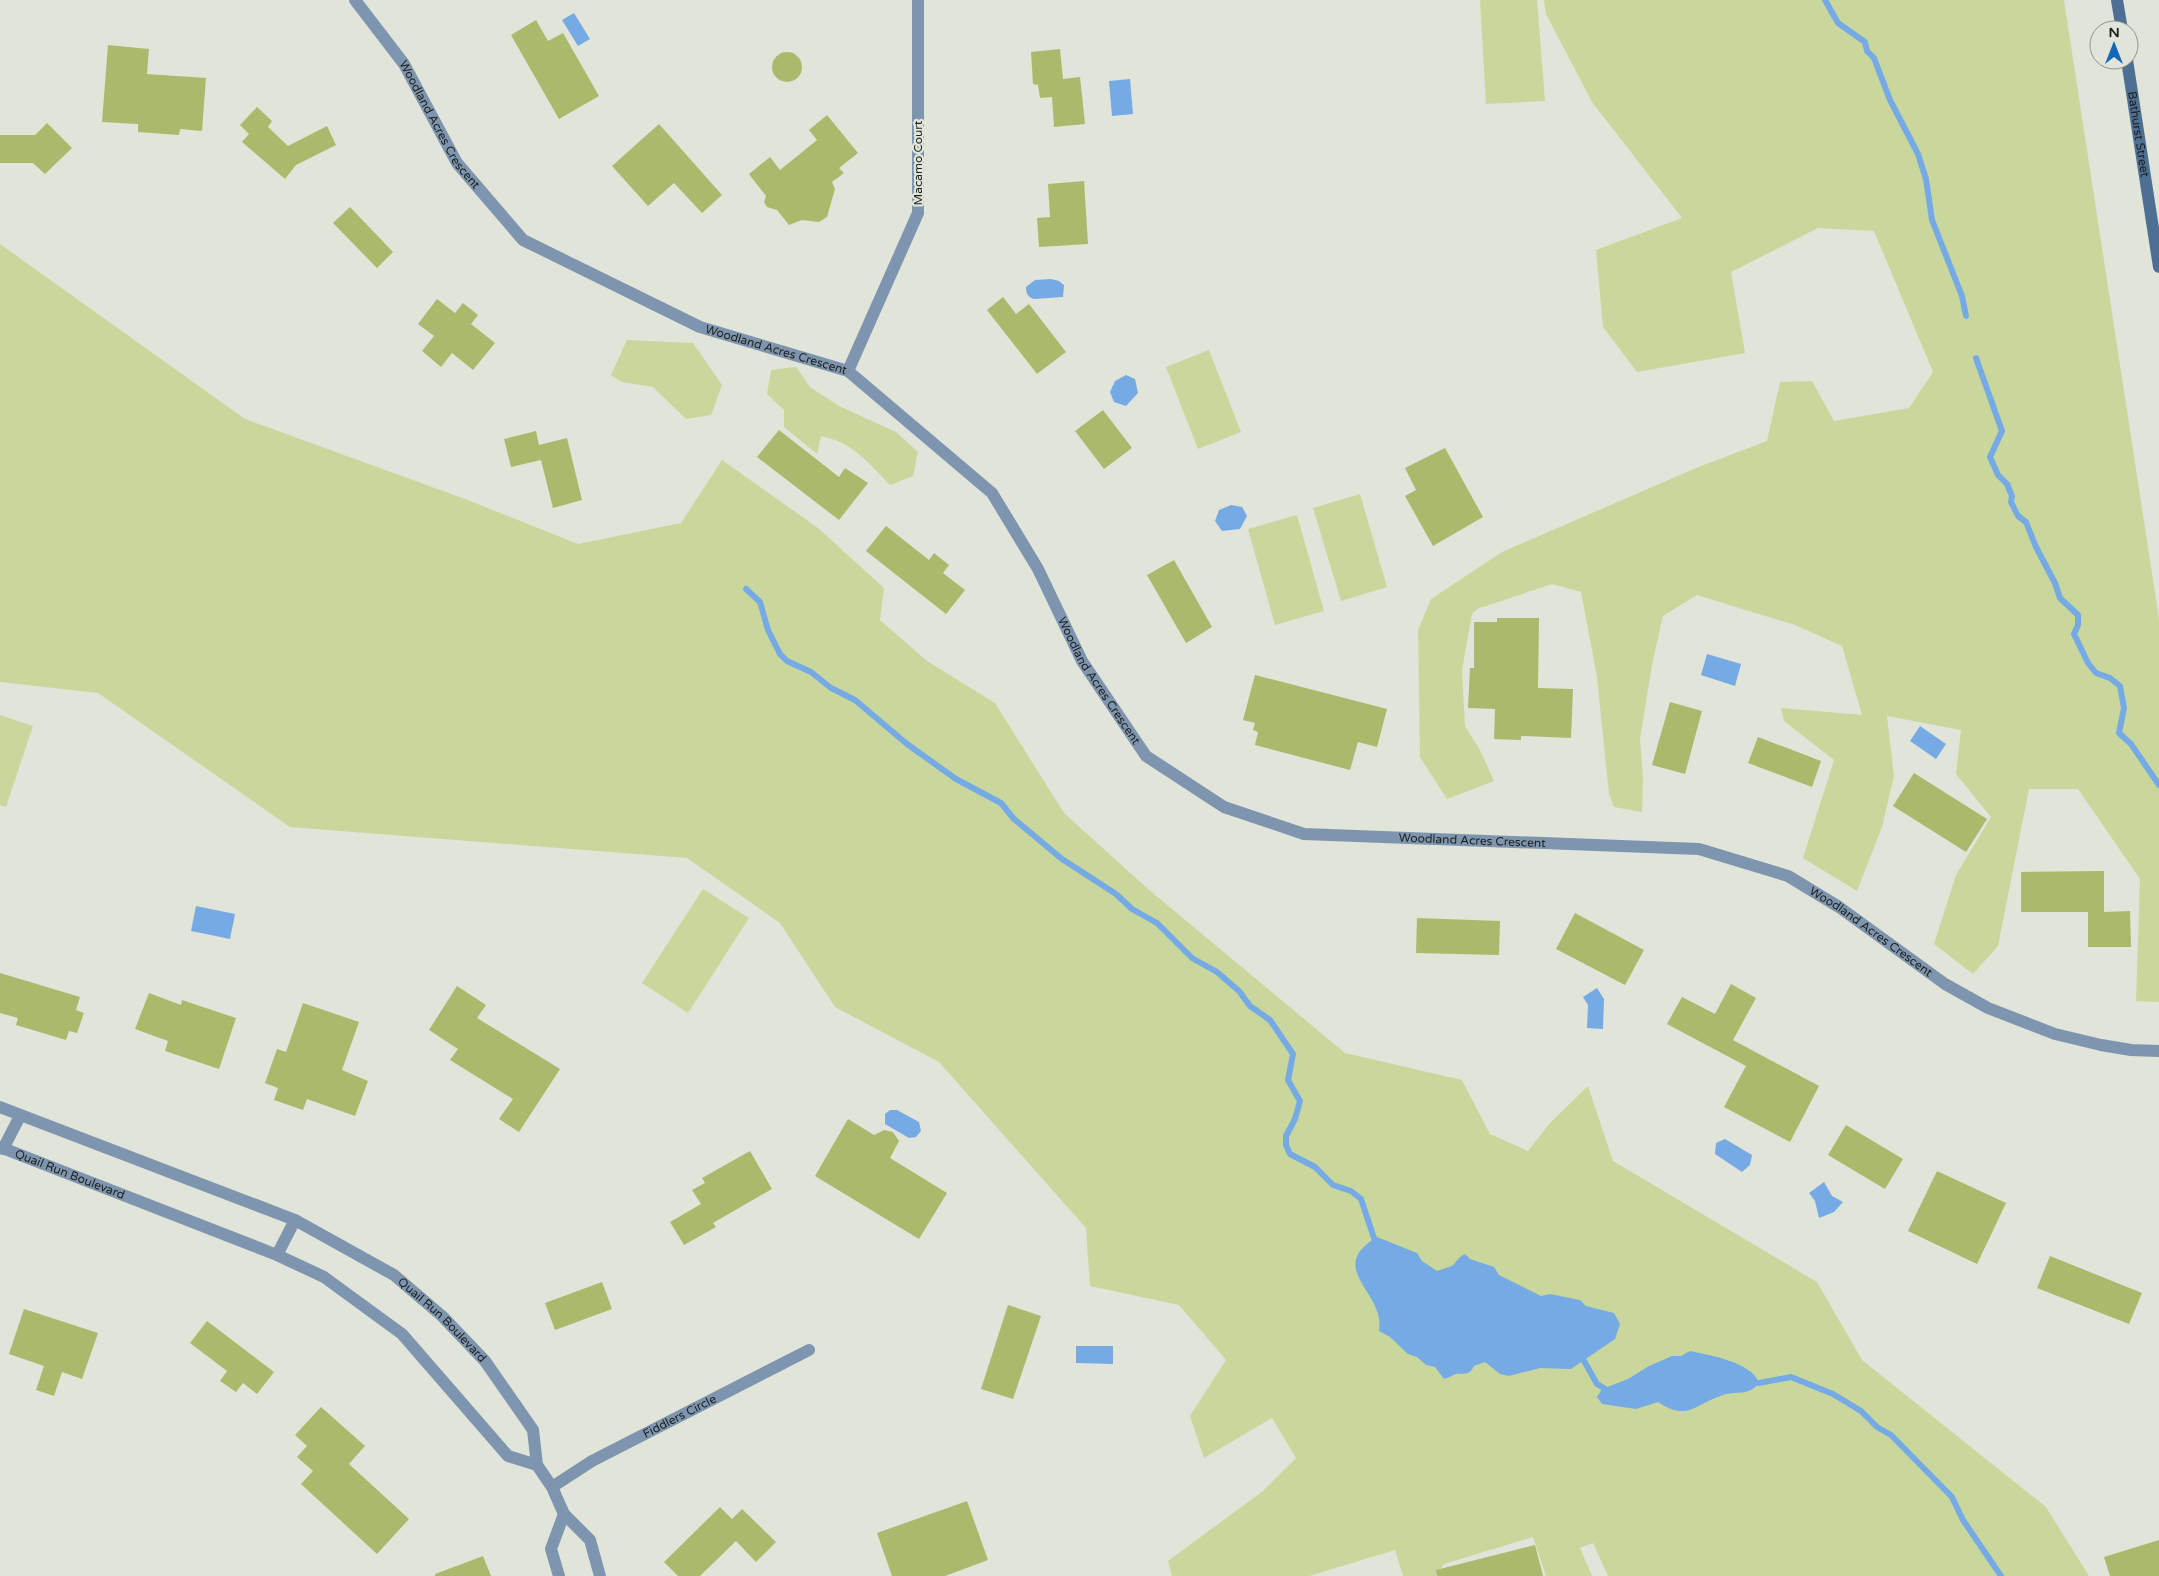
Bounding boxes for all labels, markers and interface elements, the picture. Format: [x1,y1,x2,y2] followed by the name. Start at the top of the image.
[2089,20,2139,70] north arrow
[2108,24,2120,41] text: N
[396,58,483,192] street label: Woodland Acres Crescent
[2125,90,2152,178] street label: Bathurst Street
[911,120,925,205] street label: Macamo Court
[704,322,849,377] street label: Woodland Acres Crescent
[1055,615,1143,747] street label: Woodland Acres Crescent
[1398,831,1546,850] street label: Woodland Acres Crescent
[1807,884,1936,980] street label: Woodland Acres Crescent
[13,1147,127,1202] street label: Quail Run Boulevard
[395,1275,489,1365] street label: Quail Run Boulevard
[640,1392,719,1441] street label: Fiddlers Circle

